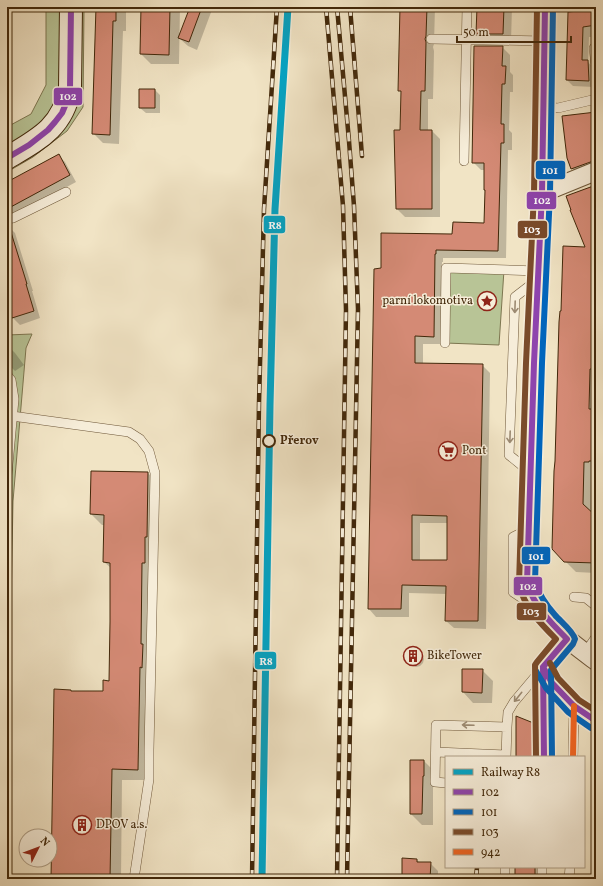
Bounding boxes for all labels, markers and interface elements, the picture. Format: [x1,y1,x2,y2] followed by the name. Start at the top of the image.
[457,18,571,44] scale bar
[463,25,489,41] text: 50 m
[53,87,83,106] line badge: 102
[60,90,77,105] text: 102
[535,160,566,180] line badge: 101
[542,164,558,179] text: 101
[526,191,557,210] line badge: 102
[534,194,551,209] text: 102
[263,215,286,234] line badge: R8
[268,219,282,234] text: R8
[517,220,548,239] line badge: 103
[524,223,541,238] text: 103
[476,290,498,312] place icon: parní lokomotiva
[382,293,473,309] place label: parní lokomotiva
[511,300,519,313] one-way arrow
[506,430,514,443] one-way arrow
[280,433,319,449] place label: Přerov
[262,434,276,448] marker: Přerov
[437,440,459,462] supermarket icon: Pont
[462,443,487,459] place label: Pont
[521,546,551,565] line badge: 101
[528,550,544,565] text: 101
[513,576,543,596] line badge: 102
[520,580,537,595] text: 102
[516,602,547,621] line badge: 103
[523,605,540,620] text: 103
[402,645,424,667] building icon: BikeTower
[427,648,482,664] place label: BikeTower
[254,651,277,670] line badge: R8
[259,655,273,670] text: R8
[514,691,523,702] one-way arrow
[462,722,475,729] one-way arrow
[445,756,585,868] legend
[481,765,540,781] text: Railway R8
[481,785,499,801] text: 102
[481,805,498,821] text: 101
[71,814,93,836] building icon: DPOV a.s.
[96,817,148,833] place label: DPOV a.s.
[481,825,499,841] text: 103
[18,828,58,868] north arrow
[36,834,53,850] text: N
[481,845,501,861] text: 942

